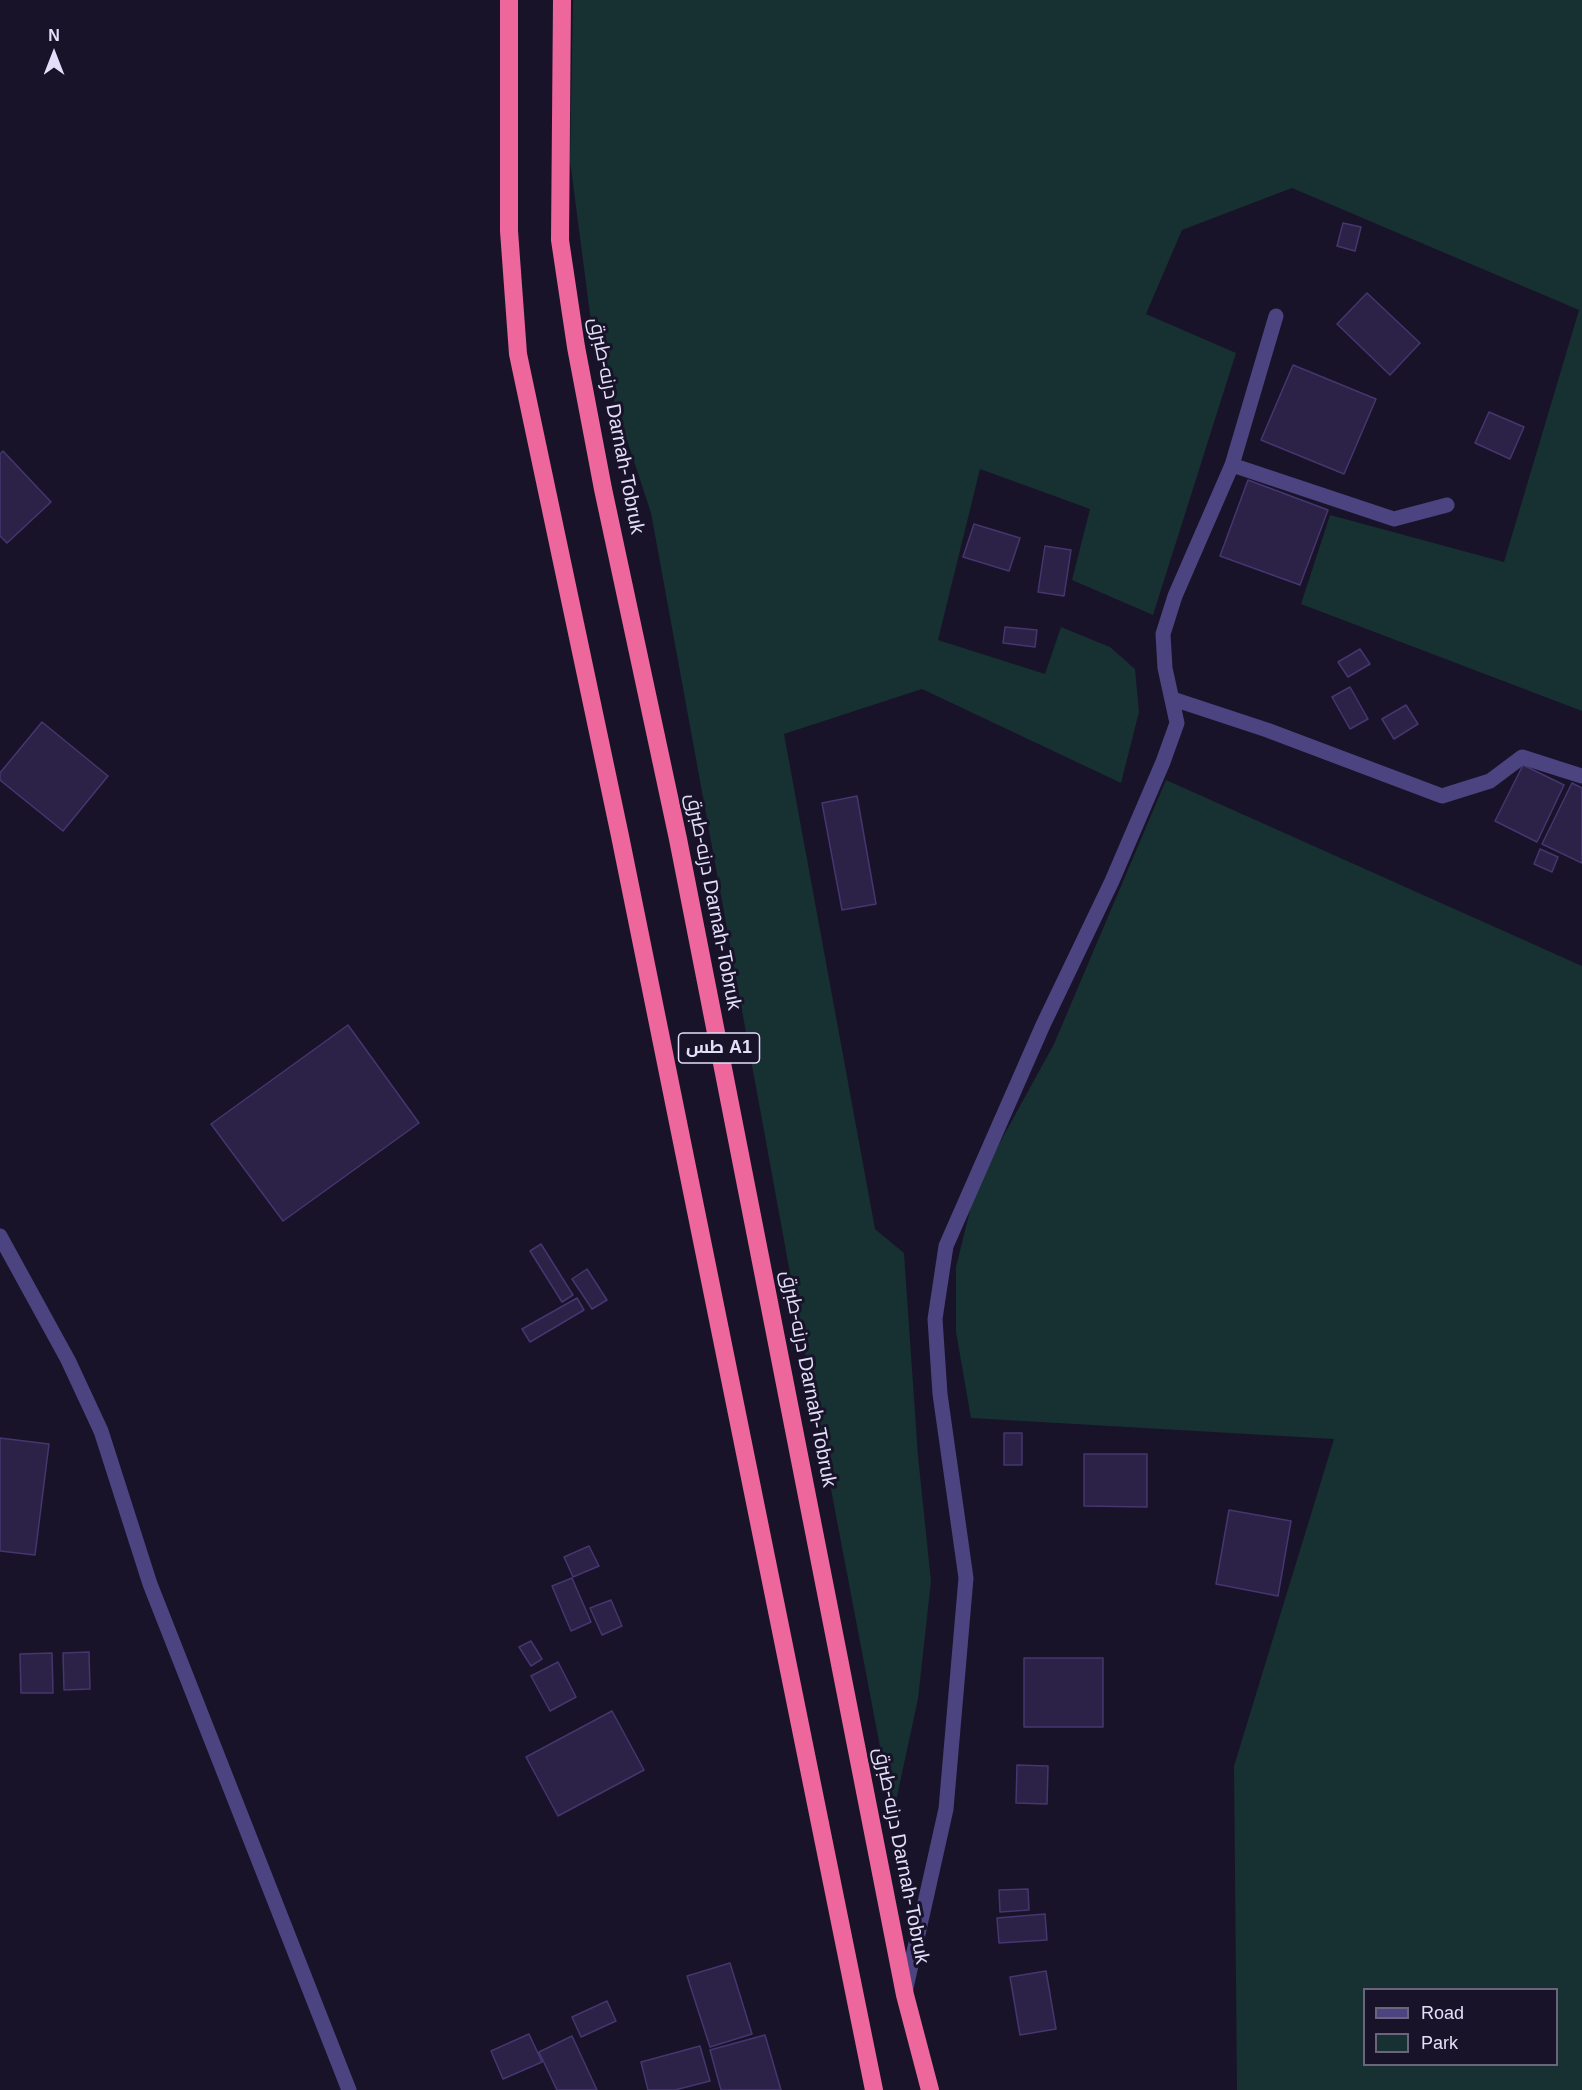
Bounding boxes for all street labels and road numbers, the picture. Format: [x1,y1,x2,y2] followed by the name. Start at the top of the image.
[583,316,649,536] street label: درنه-طبرق Darnah-Tobruk
[680,792,746,1012] street label: درنه-طبرق Darnah-Tobruk
[678,1033,760,1063] road number: طس A1
[775,1269,841,1489] street label: درنه-طبرق Darnah-Tobruk
[868,1746,934,1966] street label: درنه-طبرق Darnah-Tobruk

